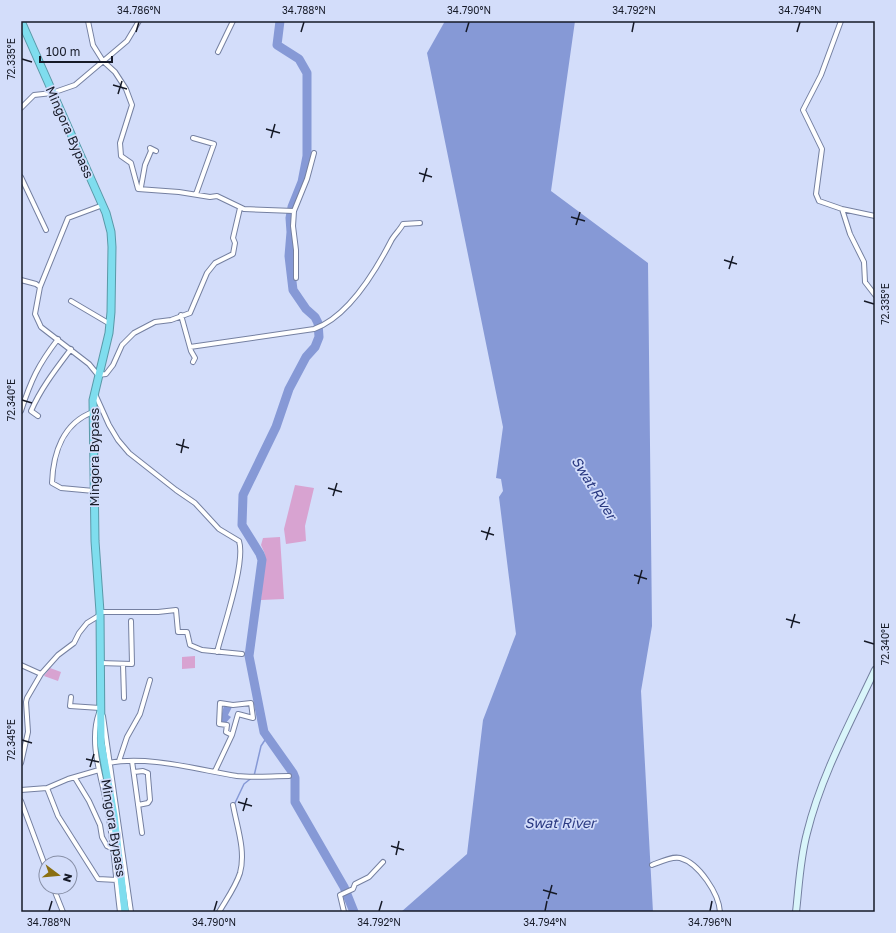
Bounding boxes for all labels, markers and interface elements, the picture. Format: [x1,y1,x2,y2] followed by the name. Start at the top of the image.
[117,4,161,16] text: 34.786°N
[282,4,326,16] text: 34.788°N
[447,4,491,16] text: 34.790°N
[612,4,656,16] text: 34.792°N
[778,4,822,16] text: 34.794°N
[5,38,17,80] text: 72.335°E
[40,38,112,64] scale bar
[46,44,80,59] text: 100 m
[43,84,97,181] street label: Mingora Bypass
[879,283,891,325] text: 72.335°E
[5,379,17,421] text: 72.340°E
[86,407,102,506] street label: Mingora Bypass
[568,453,622,525] water label: Swat River
[879,623,891,665] text: 72.340°E
[5,719,17,761] text: 72.345°E
[98,778,130,878] street label: Mingora Bypass
[524,814,598,831] water label: Swat River
[38,855,78,895] north arrow
[61,872,75,884] text: N
[27,916,71,928] text: 34.788°N
[192,916,236,928] text: 34.790°N
[357,916,401,928] text: 34.792°N
[523,916,567,928] text: 34.794°N
[688,916,732,928] text: 34.796°N

